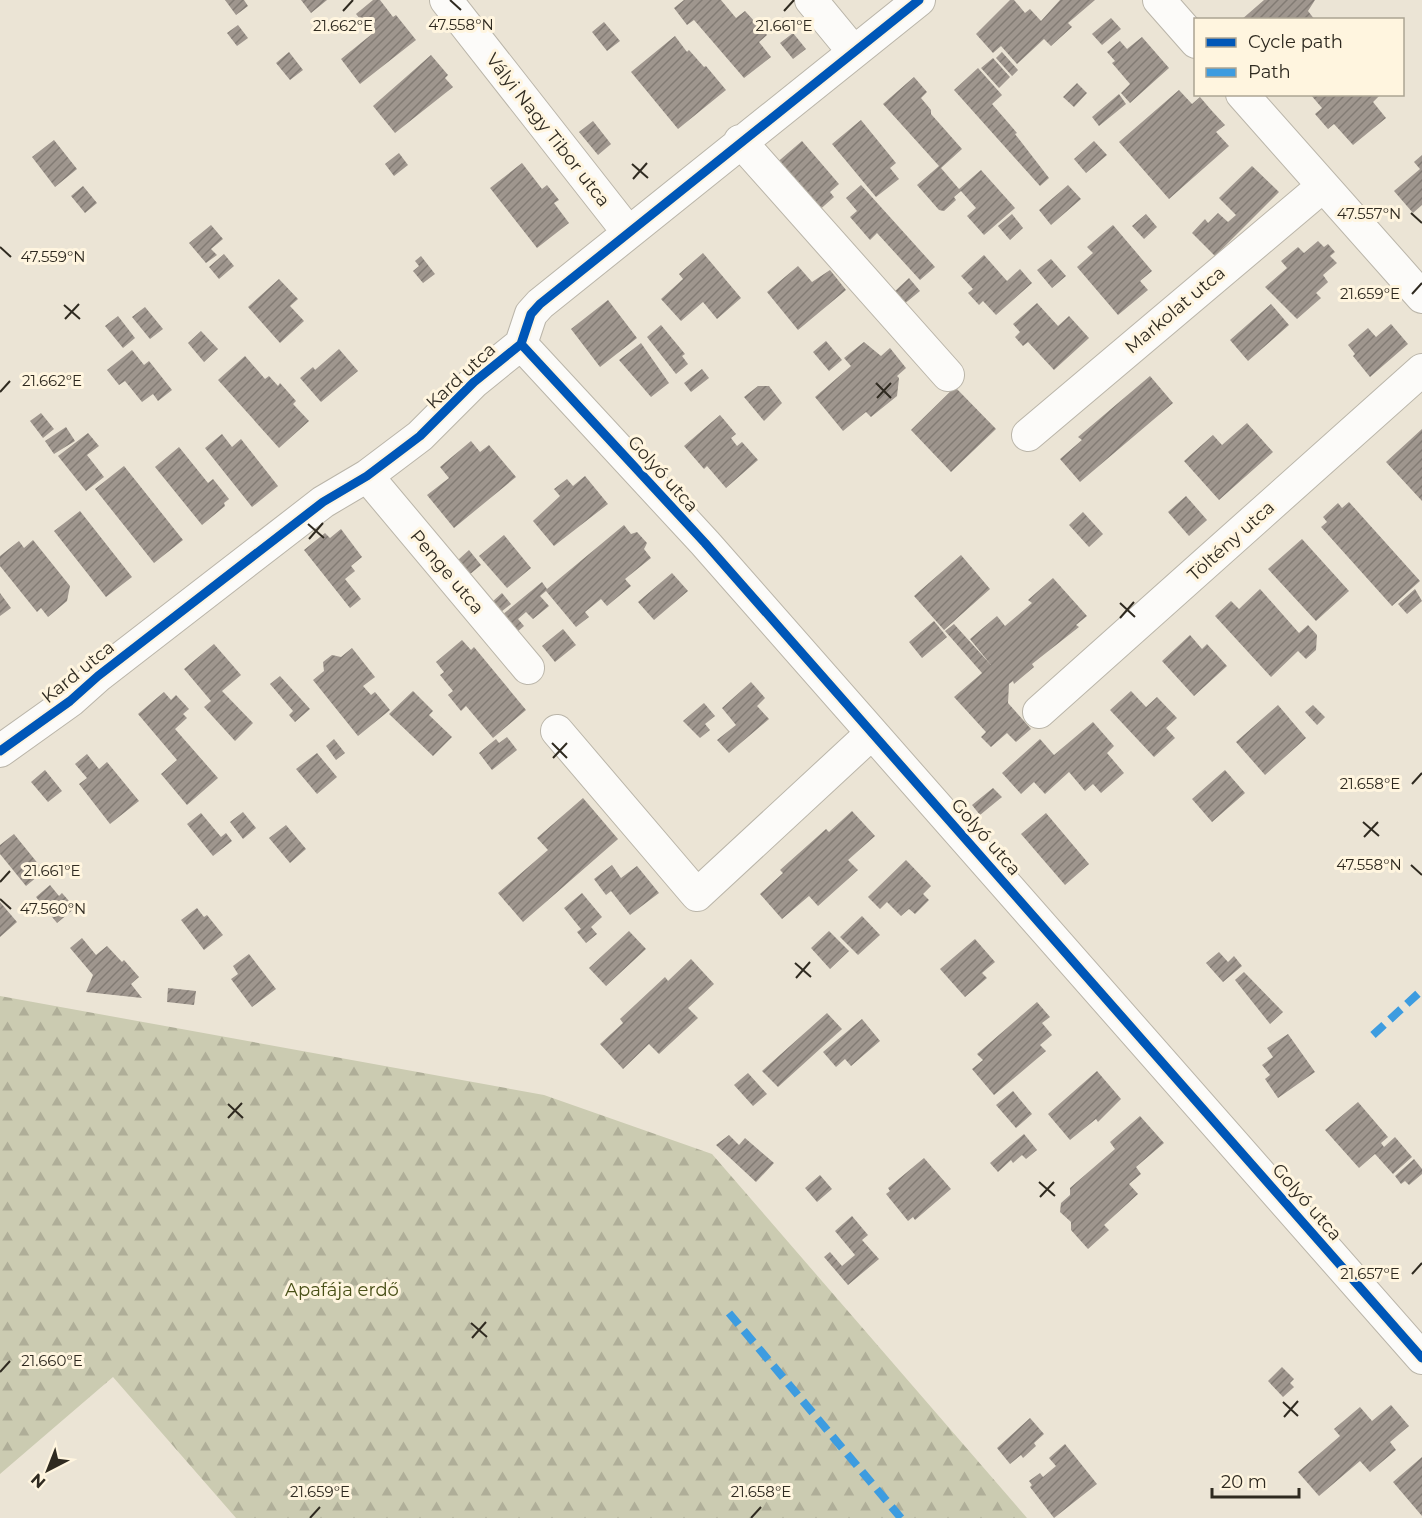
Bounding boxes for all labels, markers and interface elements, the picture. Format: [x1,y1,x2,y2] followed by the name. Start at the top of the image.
[428,15,494,34] text: 47.558°N
[313,16,373,35] text: 21.662°E
[756,16,812,35] text: 21.661°E
[1194,18,1404,96] legend
[1248,31,1343,53] text: Cycle path
[481,49,615,211] street label: Vályi Nagy Tibor utca
[1248,61,1291,83] text: Path
[1337,204,1401,223] text: 47.557°N
[21,247,85,266] text: 47.559°N
[1120,262,1230,358] street label: Markolat utca
[1340,284,1400,303] text: 21.659°E
[422,338,500,414] street label: Kard utca
[22,371,82,390] text: 21.662°E
[623,431,703,517] street label: Golyó utca
[1183,496,1279,586] street label: Töltény utca
[405,525,489,619] street label: Penge utca
[37,636,119,708] street label: Kard utca
[1340,774,1400,793] text: 21.658°E
[946,794,1026,880] street label: Golyó utca
[1336,855,1402,874] text: 47.558°N
[24,861,80,880] text: 21.661°E
[20,899,86,918] text: 47.560°N
[1267,1159,1347,1245] street label: Golyó utca
[1340,1264,1400,1283] text: 21.657°E
[285,1279,399,1301] park label: Apafája erdő
[21,1351,83,1370] text: 21.660°E
[18,1440,78,1500] north arrow
[1212,1461,1299,1499] scale bar
[27,1469,49,1492] text: N
[1221,1471,1267,1493] text: 20 m
[290,1482,350,1501] text: 21.659°E
[731,1482,791,1501] text: 21.658°E

